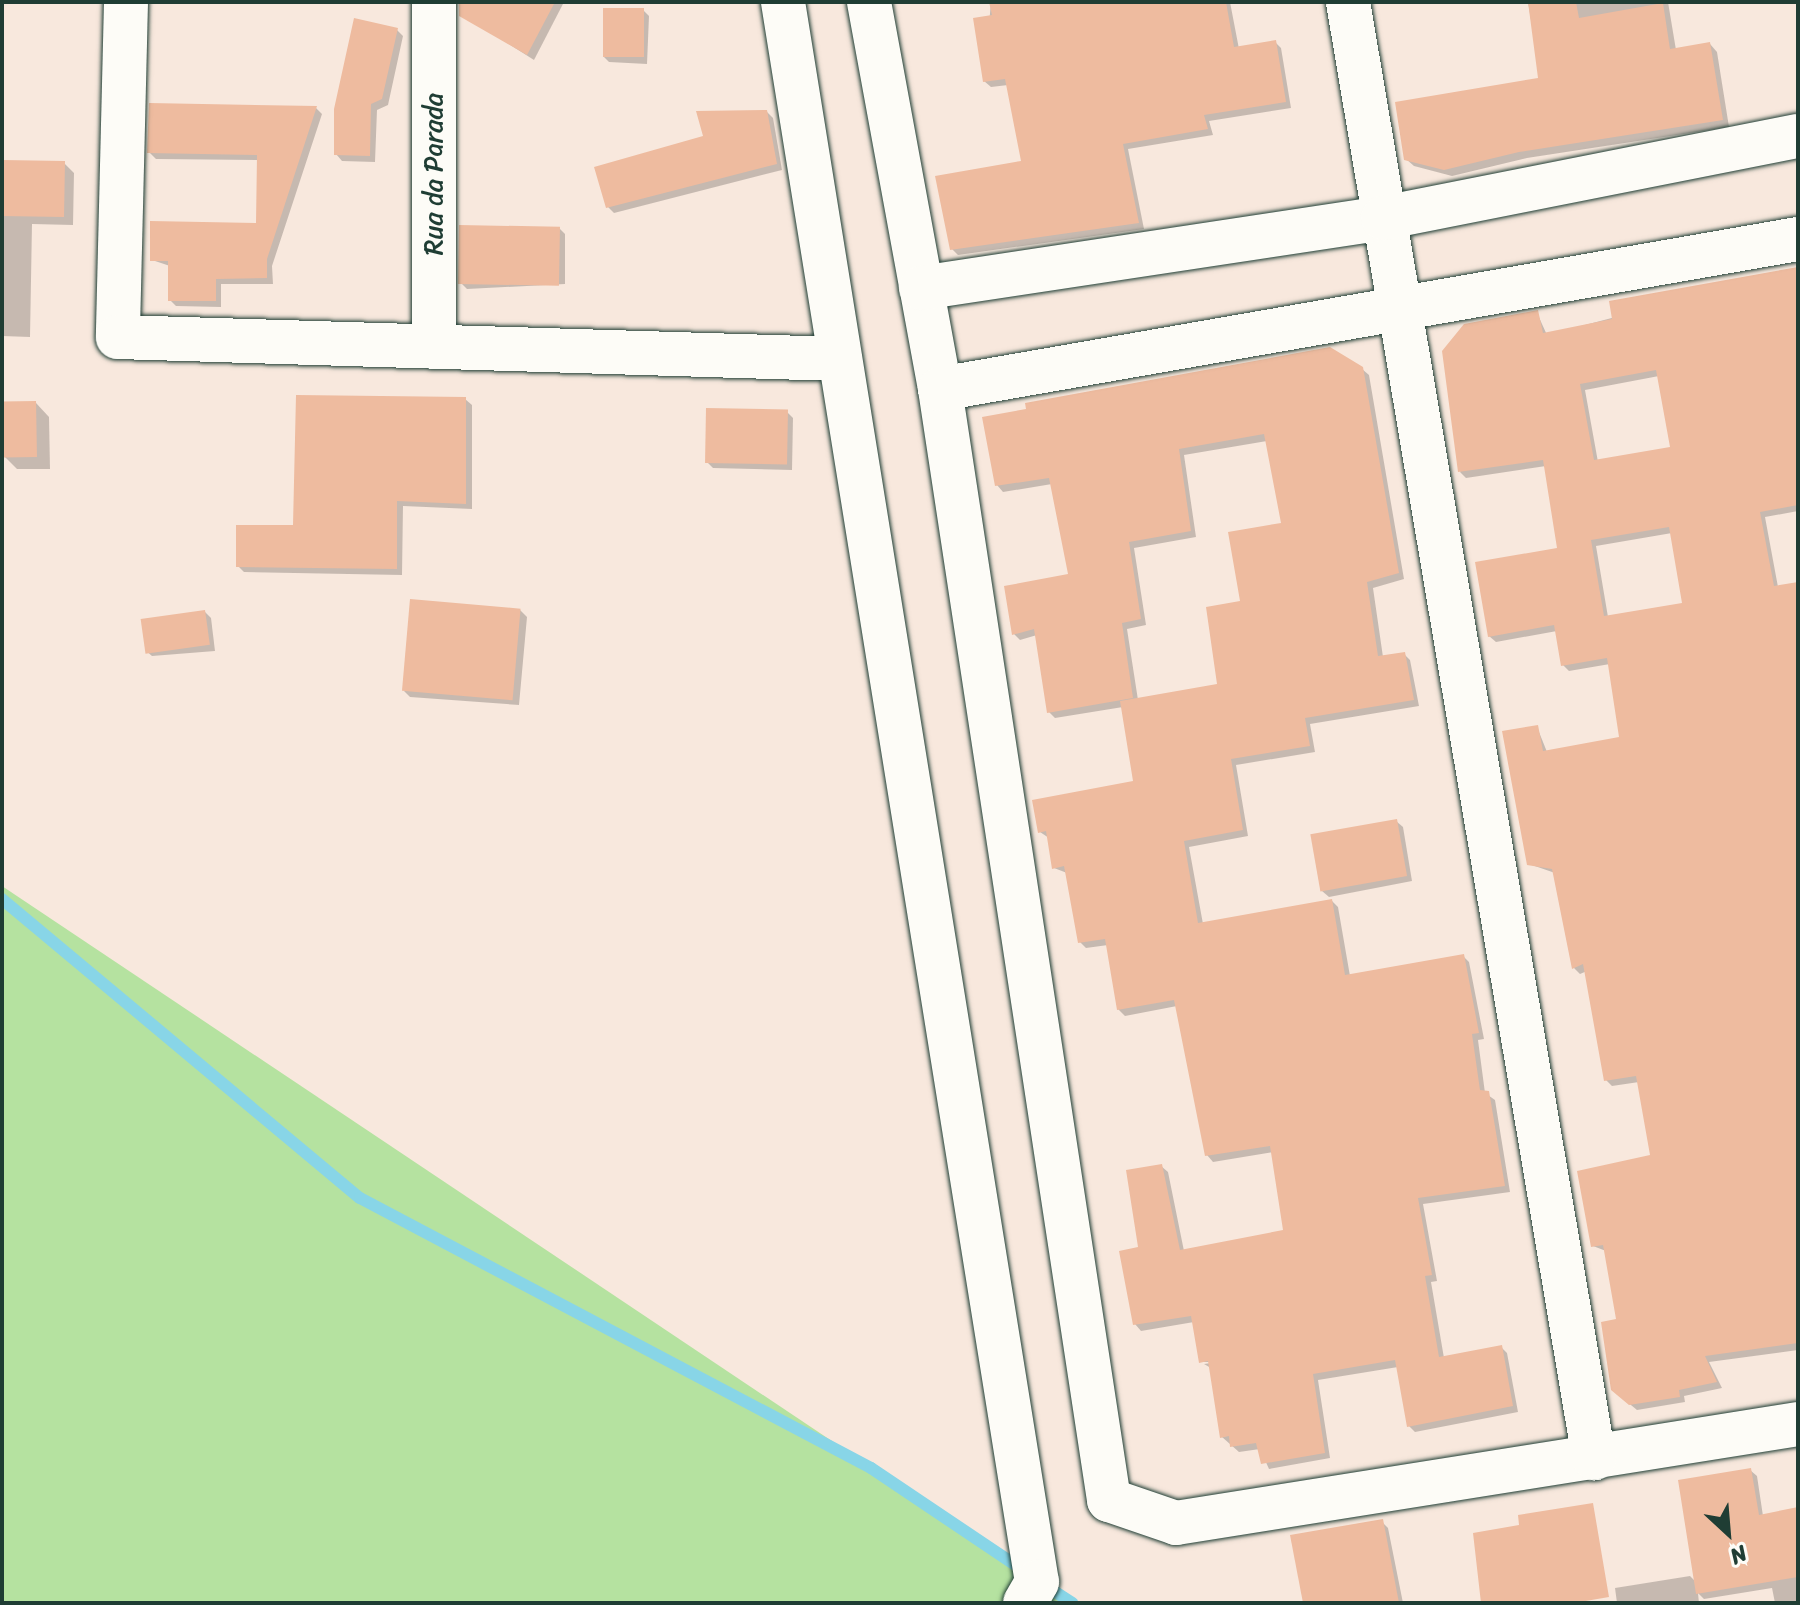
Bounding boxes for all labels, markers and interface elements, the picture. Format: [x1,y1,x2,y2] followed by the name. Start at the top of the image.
[418,93,450,255] street label: Rua da Parada
[1688,1493,1768,1573] north arrow
[1723,1534,1754,1576] text: N

